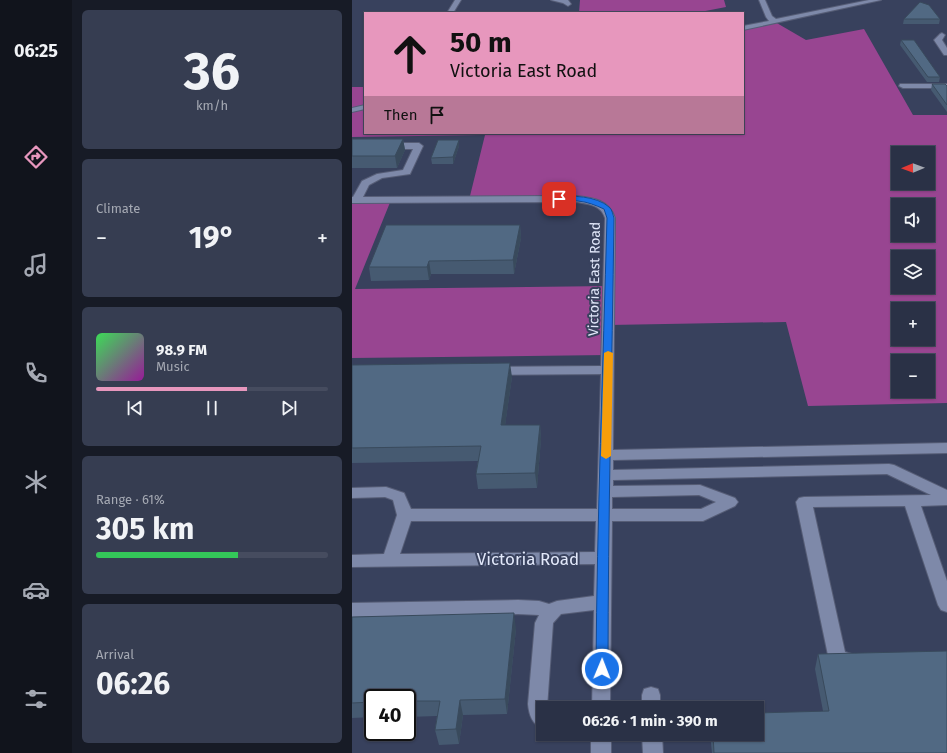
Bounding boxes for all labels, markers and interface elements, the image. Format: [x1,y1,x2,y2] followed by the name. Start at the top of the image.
[450,26,512,59] text: 50 m
[384,28,436,80] icon: ahead
[14,40,58,62] text: 06:25
[184,40,240,103] text: 36
[450,60,597,82] text: Victoria East Road
[196,98,228,113] text: km/h
[426,104,448,126] icon: arrive
[384,106,418,124] text: Then
[22,143,50,171] icon: directions
[891,146,935,190] north arrow
[891,146,935,398] map controls
[542,182,576,216] pin
[548,188,570,210] icon: arrive
[891,198,935,242] button: sound
[96,201,140,216] text: Climate
[189,220,235,256] text: 19°
[585,222,604,336] street label: Victoria East Road
[96,225,107,252] text: −
[317,225,328,252] text: +
[891,250,935,294] button: layers
[22,251,50,279] icon: music
[891,302,935,346] button: +
[156,341,207,359] text: 98.9 FM
[891,354,935,398] button: −
[22,359,50,387] icon: phone
[156,359,190,374] text: Music
[124,397,146,419] icon: previous
[201,397,223,419] icon: pause
[278,397,300,419] icon: next
[22,468,50,496] icon: climate
[96,492,165,507] text: Range · 61%
[96,511,194,547] text: 305 km
[477,549,579,570] street label: Victoria Road
[22,576,50,604] icon: car
[96,647,134,662] text: Arrival
[581,648,623,690] position arrow
[96,666,170,702] text: 06:26
[22,685,50,713] icon: filters
[364,689,416,741] speed limit sign: 40
[582,712,718,730] text: 06:26 · 1 min · 390 m

